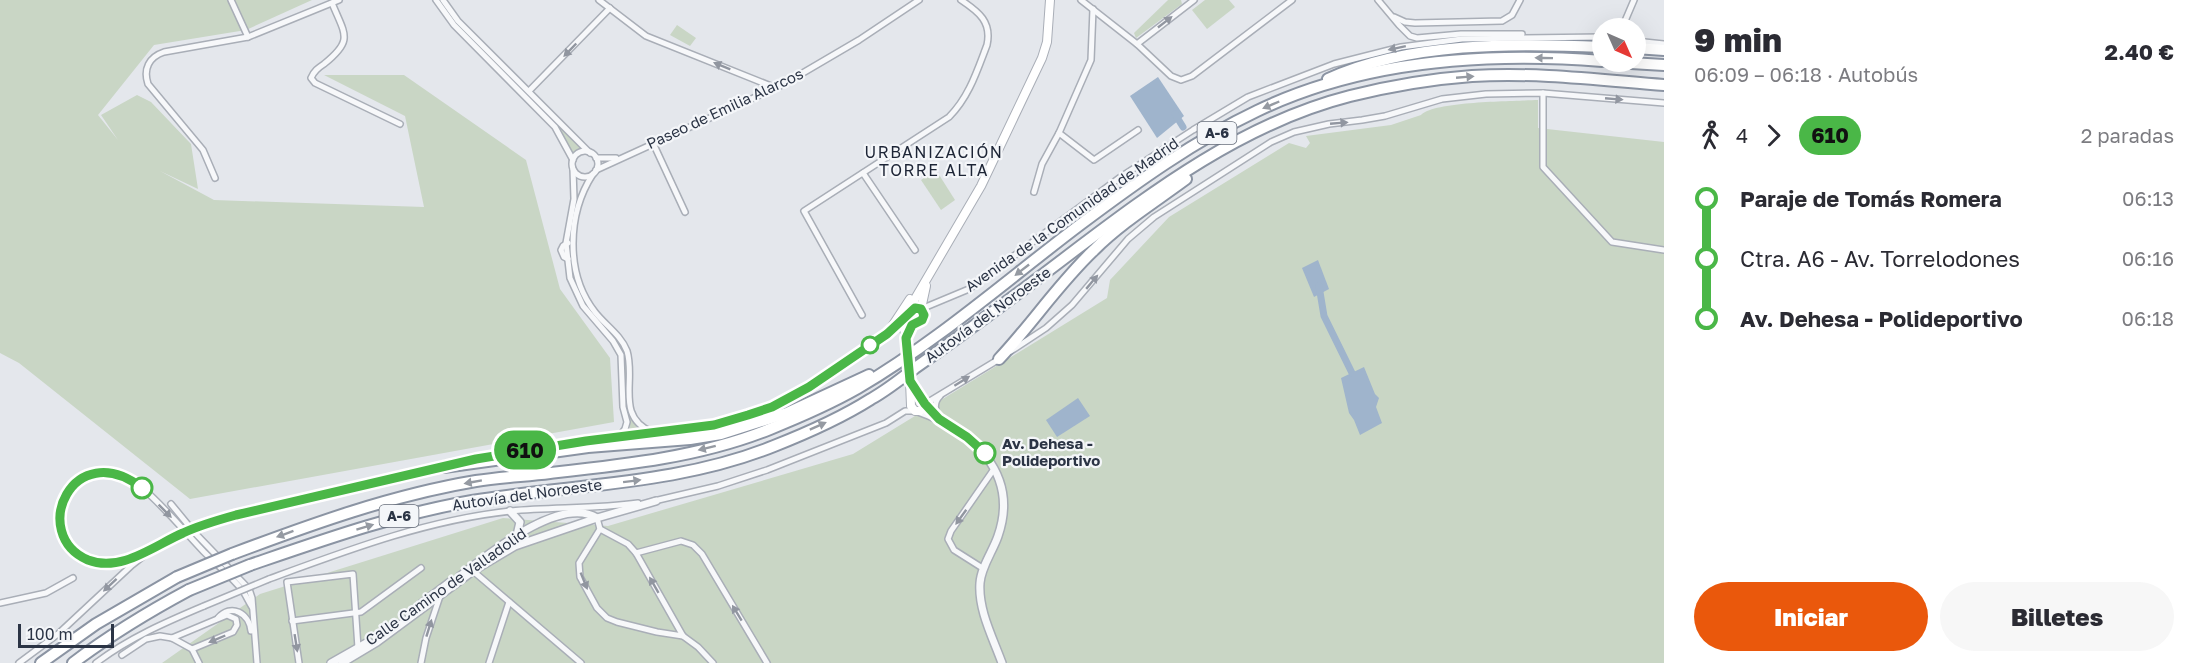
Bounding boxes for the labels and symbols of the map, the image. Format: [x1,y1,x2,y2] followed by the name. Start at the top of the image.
[1158,17,1173,29] one-way arrow
[1592,18,1646,72] north arrow
[563,42,577,56] one-way arrow
[1388,44,1407,54] one-way arrow
[1534,53,1553,63] one-way arrow
[712,61,730,71] one-way arrow
[643,64,806,152] street label: Paseo de Emilia Alarcos
[1455,72,1474,82] one-way arrow
[1605,94,1624,104] one-way arrow
[1261,100,1279,110] one-way arrow
[1329,118,1348,128] one-way arrow
[1198,122,1236,144] road number: A-6
[961,133,1182,295] street label: Avenida de la Comunidad de Madrid
[865,142,1003,180] district label: URBANIZACIÓN TORRE ALTA
[921,262,1054,366] street label: Autovía del Noroeste
[1014,264,1029,276] one-way arrow
[1085,275,1098,290] one-way arrow
[861,336,879,354] unlabelled marker
[954,376,970,387] one-way arrow
[810,421,828,431] one-way arrow
[490,430,560,470] line badge: 610
[1002,434,1100,469] place label: Av. Dehesa - Polideportivo
[974,442,996,464] marker: Av. Dehesa - Polideportivo
[698,444,716,454] one-way arrow
[451,475,603,513] street label: Autovía del Noroeste
[623,476,642,486] one-way arrow
[131,477,153,499] unlabelled marker
[463,478,482,487] one-way arrow
[158,504,172,519] one-way arrow
[380,505,418,527] road number: A-6
[955,510,967,525] one-way arrow
[356,522,374,531] one-way arrow
[362,524,529,649] street label: Calle Camino de Valladolid
[276,530,294,539] one-way arrow
[580,572,589,590] one-way arrow
[648,577,659,593] one-way arrow
[103,578,117,592] one-way arrow
[732,605,743,621] one-way arrow
[425,619,435,637] one-way arrow
[18,621,114,648] scale bar
[291,634,300,653] one-way arrow
[208,635,226,644] one-way arrow

